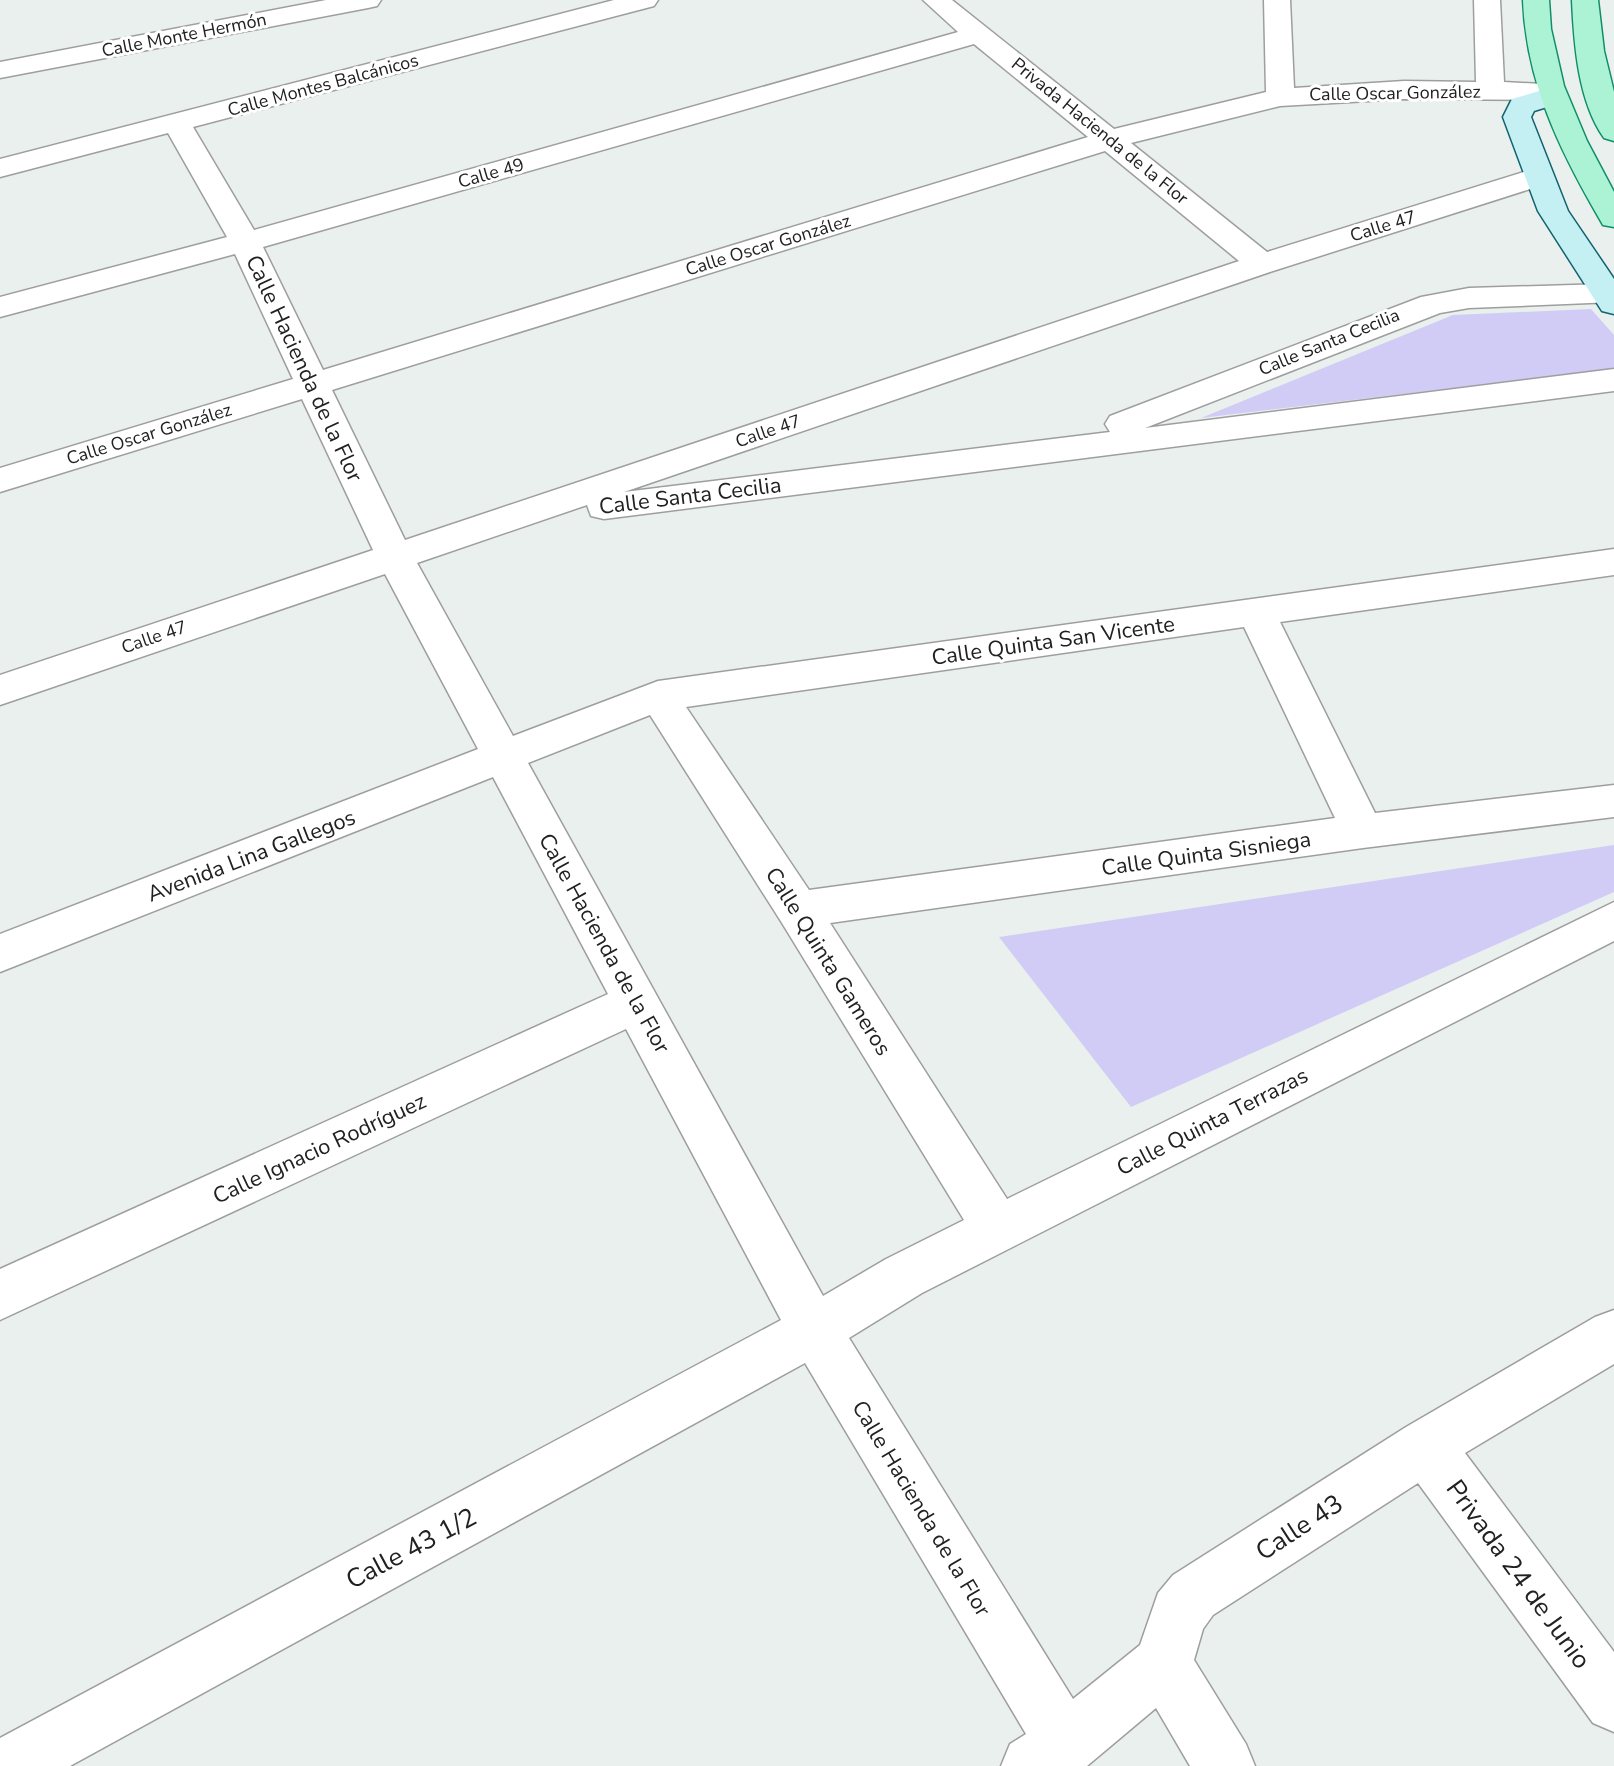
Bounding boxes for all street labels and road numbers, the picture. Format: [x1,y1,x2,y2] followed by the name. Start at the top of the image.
[99,7,269,63] street label: Calle Monte Hermón
[225,48,421,122] street label: Calle Montes Balcánicos
[1007,52,1194,210] street label: Privada Hacienda de la Flor
[1309,80,1481,106] street label: Calle Oscar González
[455,152,527,194] street label: Calle 49
[1347,205,1419,247] street label: Calle 47
[682,208,854,282] street label: Calle Oscar González
[238,250,370,487] street label: Calle Hacienda de la Flor
[1255,303,1403,381] street label: Calle Santa Cecilia
[63,397,235,471] street label: Calle Oscar González
[732,409,804,453] street label: Calle 47
[597,470,783,522] street label: Calle Santa Cecilia
[930,609,1177,673] street label: Calle Quinta San Vicente
[118,615,190,659] street label: Calle 47
[143,802,360,910] street label: Avenida Lina Gallegos
[1099,824,1313,884] street label: Calle Quinta Sisniega
[531,828,677,1059] street label: Calle Hacienda de la Flor
[758,862,898,1061] street label: Calle Quinta Gameros
[1112,1061,1313,1183] street label: Calle Quinta Terrazas
[208,1086,431,1211] street label: Calle Ignacio Rodríguez
[845,1395,998,1622] street label: Calle Hacienda de la Flor
[1438,1473,1599,1676] street label: Privada 24 de Junio
[1249,1486,1350,1569] street label: Calle 43
[340,1499,483,1597] street label: Calle 43 1/2

